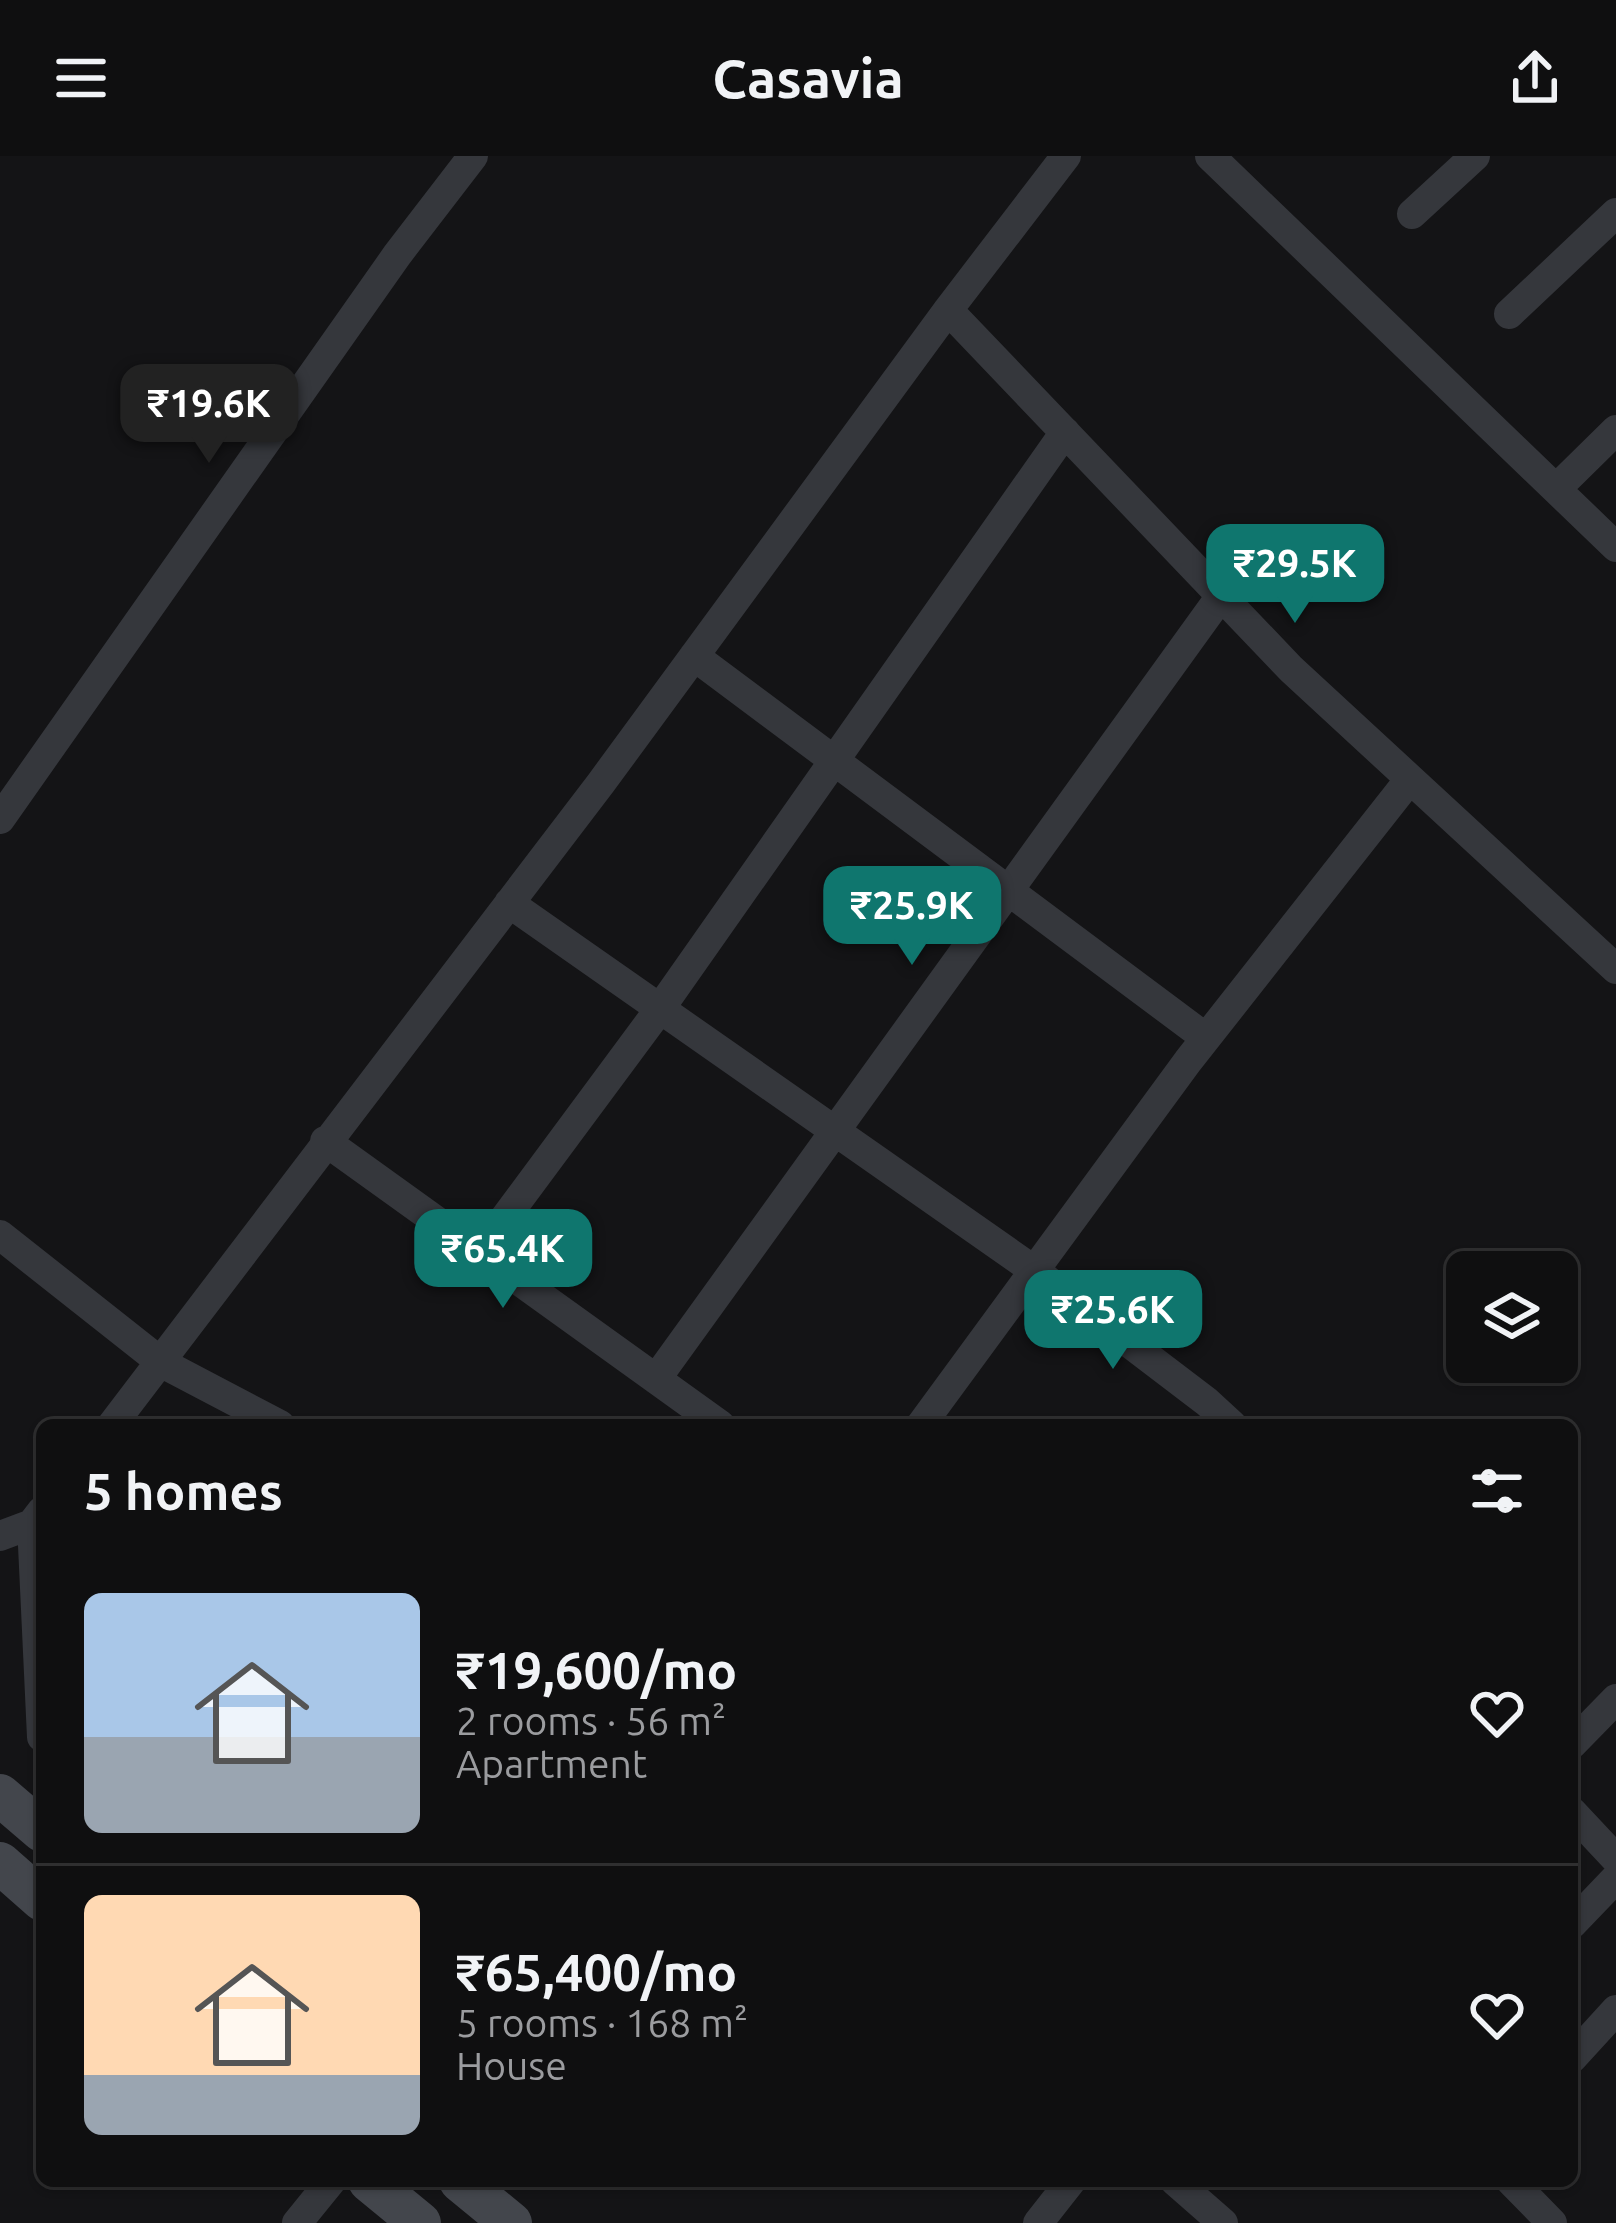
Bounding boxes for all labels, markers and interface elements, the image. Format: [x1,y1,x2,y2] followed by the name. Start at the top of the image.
[48,45,114,111] icon: menu
[1502,45,1568,111] icon: share
[712,48,904,108] text: Casavia
[111,364,307,466] pin: ₹19.6K
[147,381,271,424] text: ₹19.6K
[1197,524,1393,626] pin: ₹29.5K
[1233,541,1357,584] text: ₹29.5K
[814,866,1010,968] pin: ₹25.9K
[850,883,974,926] text: ₹25.9K
[405,1209,601,1311] pin: ₹65.4K
[441,1226,565,1269] text: ₹65.4K
[1446,1251,1578,1383] map controls
[1446,1251,1578,1383] button: layers
[1015,1270,1211,1372] pin: ₹25.6K
[1051,1287,1175,1330] text: ₹25.6K
[1464,1458,1530,1524] icon: filters
[84,1462,283,1520] text: 5 homes
[180,1641,324,1785] icon: home
[456,1641,737,1699] text: ₹19,600/mo
[1464,1680,1530,1746] icon: heart
[456,1699,726,1742] text: 2 rooms · 56 m²
[456,1742,647,1785] text: Apartment
[180,1943,324,2087] icon: home
[456,1943,737,2001] text: ₹65,400/mo
[1464,1982,1530,2048] icon: heart
[456,2001,748,2044] text: 5 rooms · 168 m²
[456,2044,567,2087] text: House

